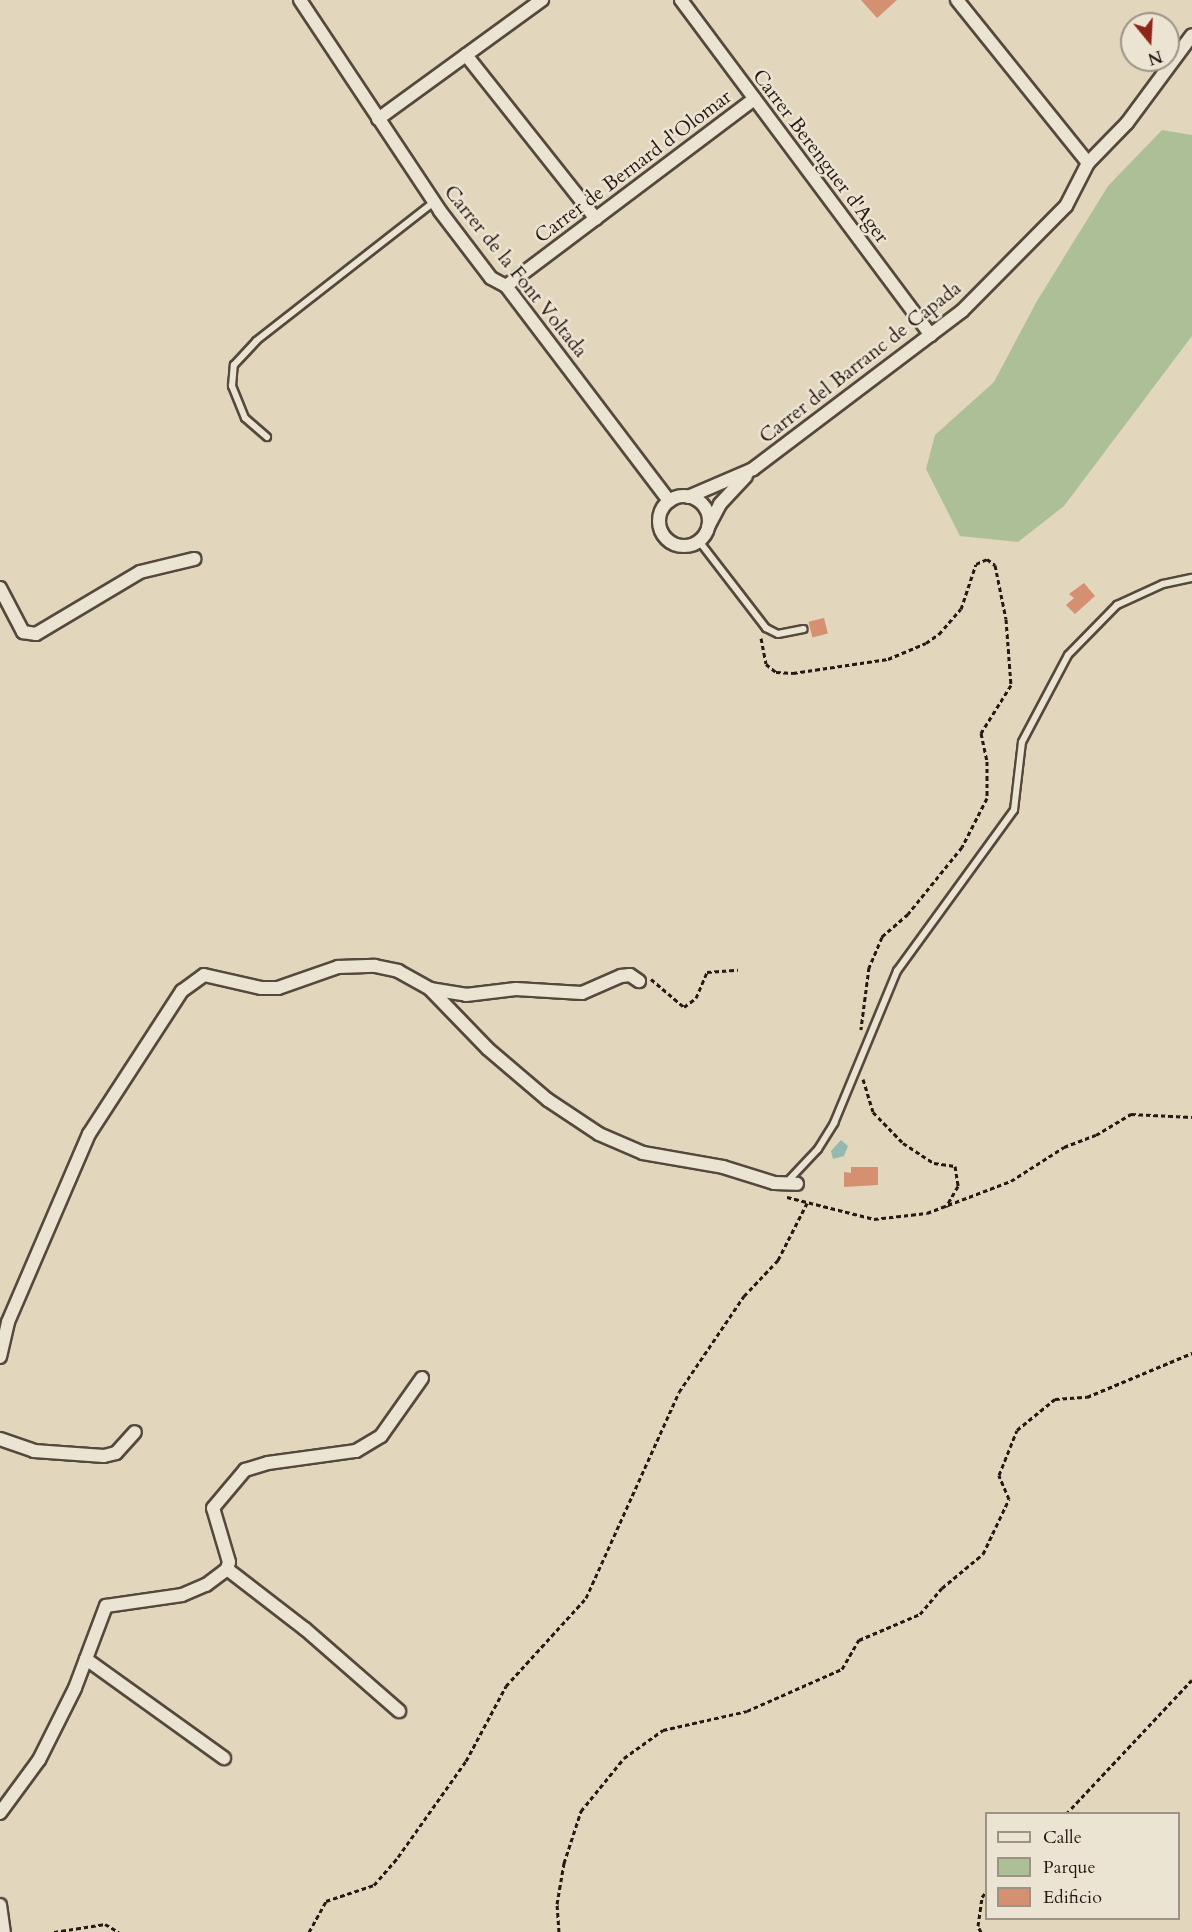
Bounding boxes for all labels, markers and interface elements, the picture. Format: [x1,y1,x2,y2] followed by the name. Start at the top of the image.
[1120,12,1180,72] north arrow
[1145,45,1165,70] text: N
[748,64,894,248] street label: Carrer Berenguer d'Ager
[530,84,736,248] street label: Carrer de Bernard d'Olomar
[439,180,593,362] street label: Carrer de la Font Voltada
[754,276,966,448] street label: Carrer del Barranc de Capada
[985,1812,1180,1920] legend
[1043,1825,1082,1850] text: Calle
[1043,1855,1096,1880] text: Parque
[1043,1885,1102,1910] text: Edificio

